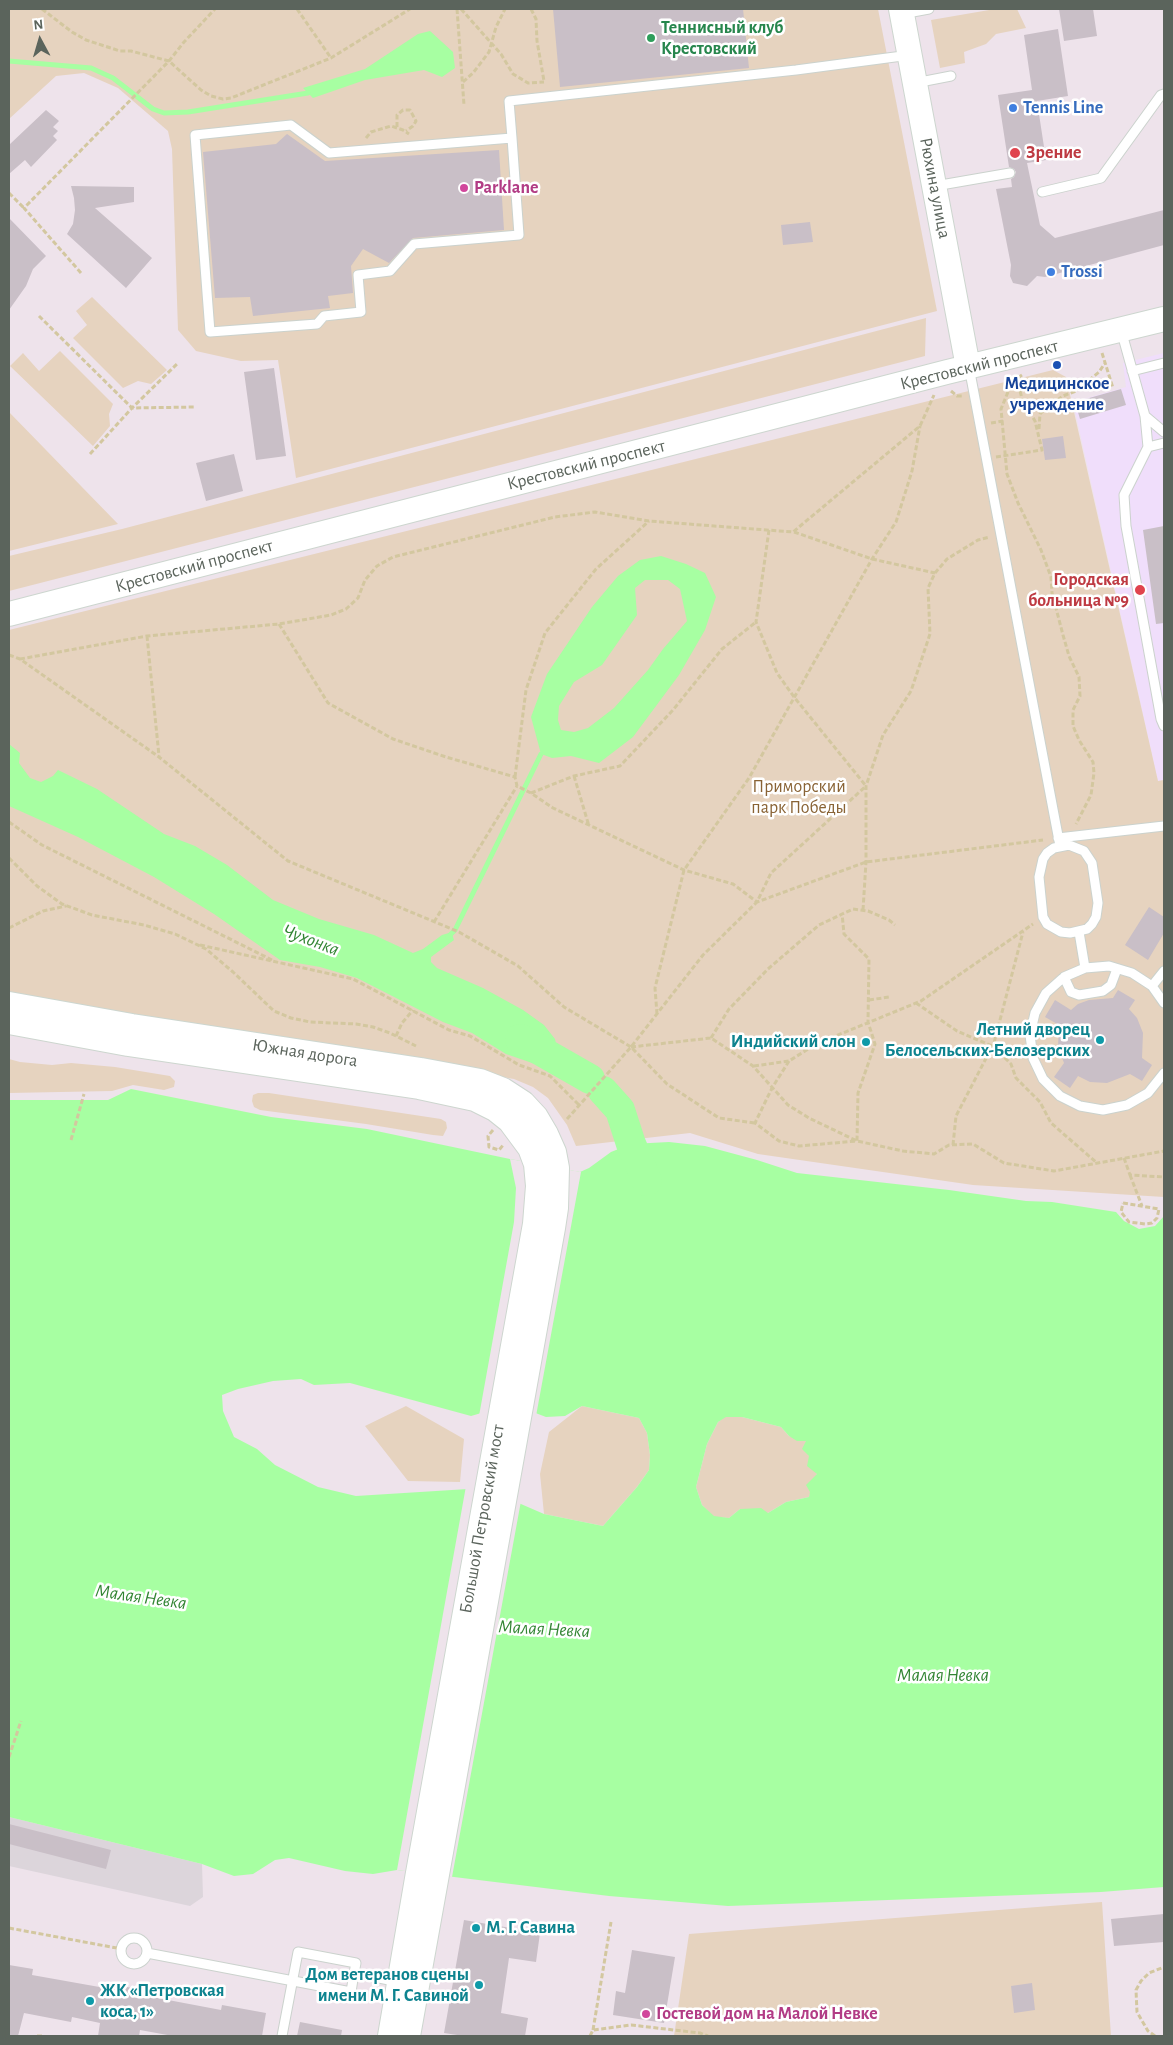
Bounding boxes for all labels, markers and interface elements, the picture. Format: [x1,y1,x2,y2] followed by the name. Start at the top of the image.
[15,15,65,65] north arrow
[661,17,783,59] place label: Теннисный клуб Крестовский
[33,18,44,33] text: N
[645,32,657,44] marker: Теннисный клуб Крестовский
[1023,97,1103,119] place label: Tennis Line
[1007,102,1019,114] marker: Tennis Line
[915,136,955,240] street label: Рюхина улица
[1026,142,1082,164] place label: Зрение
[1008,146,1022,160] marker: Зрение
[474,177,538,199] place label: Parklane
[458,182,470,194] marker: Parklane
[1061,261,1103,283] place label: Trossi
[1045,266,1057,278] marker: Trossi
[898,335,1060,395] street label: Крестовский проспект
[1051,359,1063,371] marker: Медицинское учреждение
[1004,373,1110,416] place label: Медицинское учреждение
[505,435,667,495] street label: Крестовский проспект
[113,535,275,597] street label: Крестовский проспект
[1028,569,1129,612] place label: Городская больница №9
[1133,583,1147,597] marker: Городская больница №9
[751,776,847,819] park label: Приморский парк Победы
[280,919,342,961] water label: Чухонка
[885,1019,1090,1062] place label: Летний дворец Белосельских-Белозерских
[731,1031,856,1053] place label: Индийский слон
[251,1034,359,1072] street label: Южная дорога
[1094,1034,1106,1046] marker: Летний дворец Белосельских-Белозерских
[860,1036,872,1048] marker: Индийский слон
[455,1423,509,1615] street label: Большой Петровский мост
[94,1579,188,1615] water label: Малая Невка
[498,1615,590,1643] water label: Малая Невка
[897,1664,989,1686] water label: Малая Невка
[486,1917,575,1939] place label: М. Г. Савина
[470,1922,482,1934] marker: М. Г. Савина
[305,1964,469,2006] place label: Дом ветеранов сцены имени М. Г. Савиной
[473,1979,485,1991] marker: Дом ветеранов сцены имени М. Г. Савиной
[100,1980,224,2022] place label: ЖК «Петровская коса, 1»
[84,1995,96,2007] marker: ЖК «Петровская коса, 1»
[656,2003,878,2025] place label: Гостевой дом на Малой Невке
[640,2008,652,2020] marker: Гостевой дом на Малой Невке

